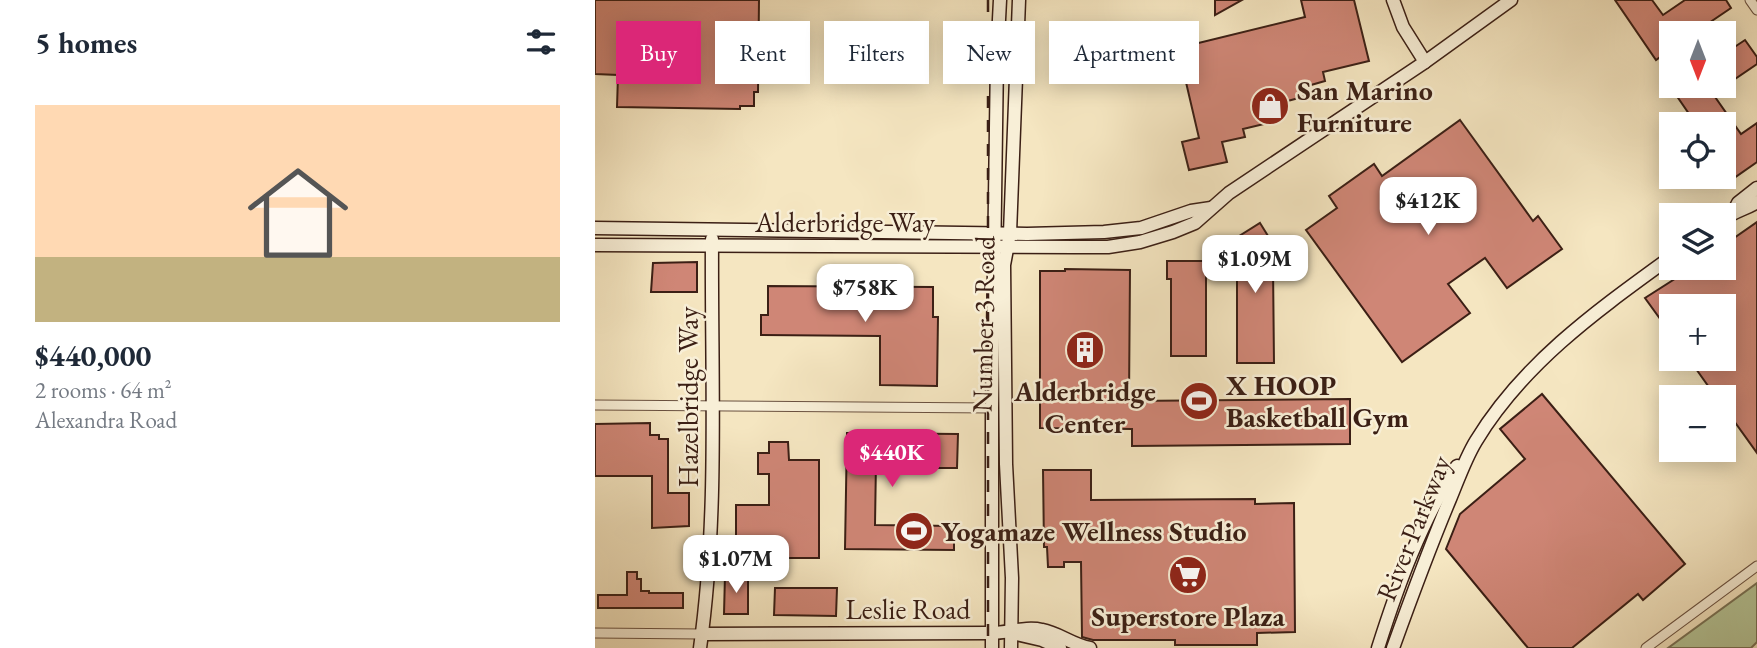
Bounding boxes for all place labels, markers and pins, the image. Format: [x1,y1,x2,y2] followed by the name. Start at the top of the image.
[1297,72,1433,140] place label: San Marino Furniture
[1249,85,1291,127] shop icon: San Marino Furniture
[1379,177,1477,237] pin: $412K
[1198,236,1312,295] pin: $1.09M
[816,264,914,324] pin: $758K
[1064,329,1106,371] building icon: Alderbridge Center
[1225,367,1409,435] place label: X HOOP Basketball Gym
[1013,373,1156,441] place label: Alderbridge Center
[1178,380,1220,422] sports icon: X HOOP Basketball Gym
[843,430,941,489] pin: $440K
[893,510,935,552] sports icon: Yogamaze Wellness Studio
[941,513,1247,549] place label: Yogamaze Wellness Studio
[679,536,793,595] pin: $1.07M
[1167,554,1209,596] supermarket icon: Superstore Plaza
[1091,598,1285,634] place label: Superstore Plaza

